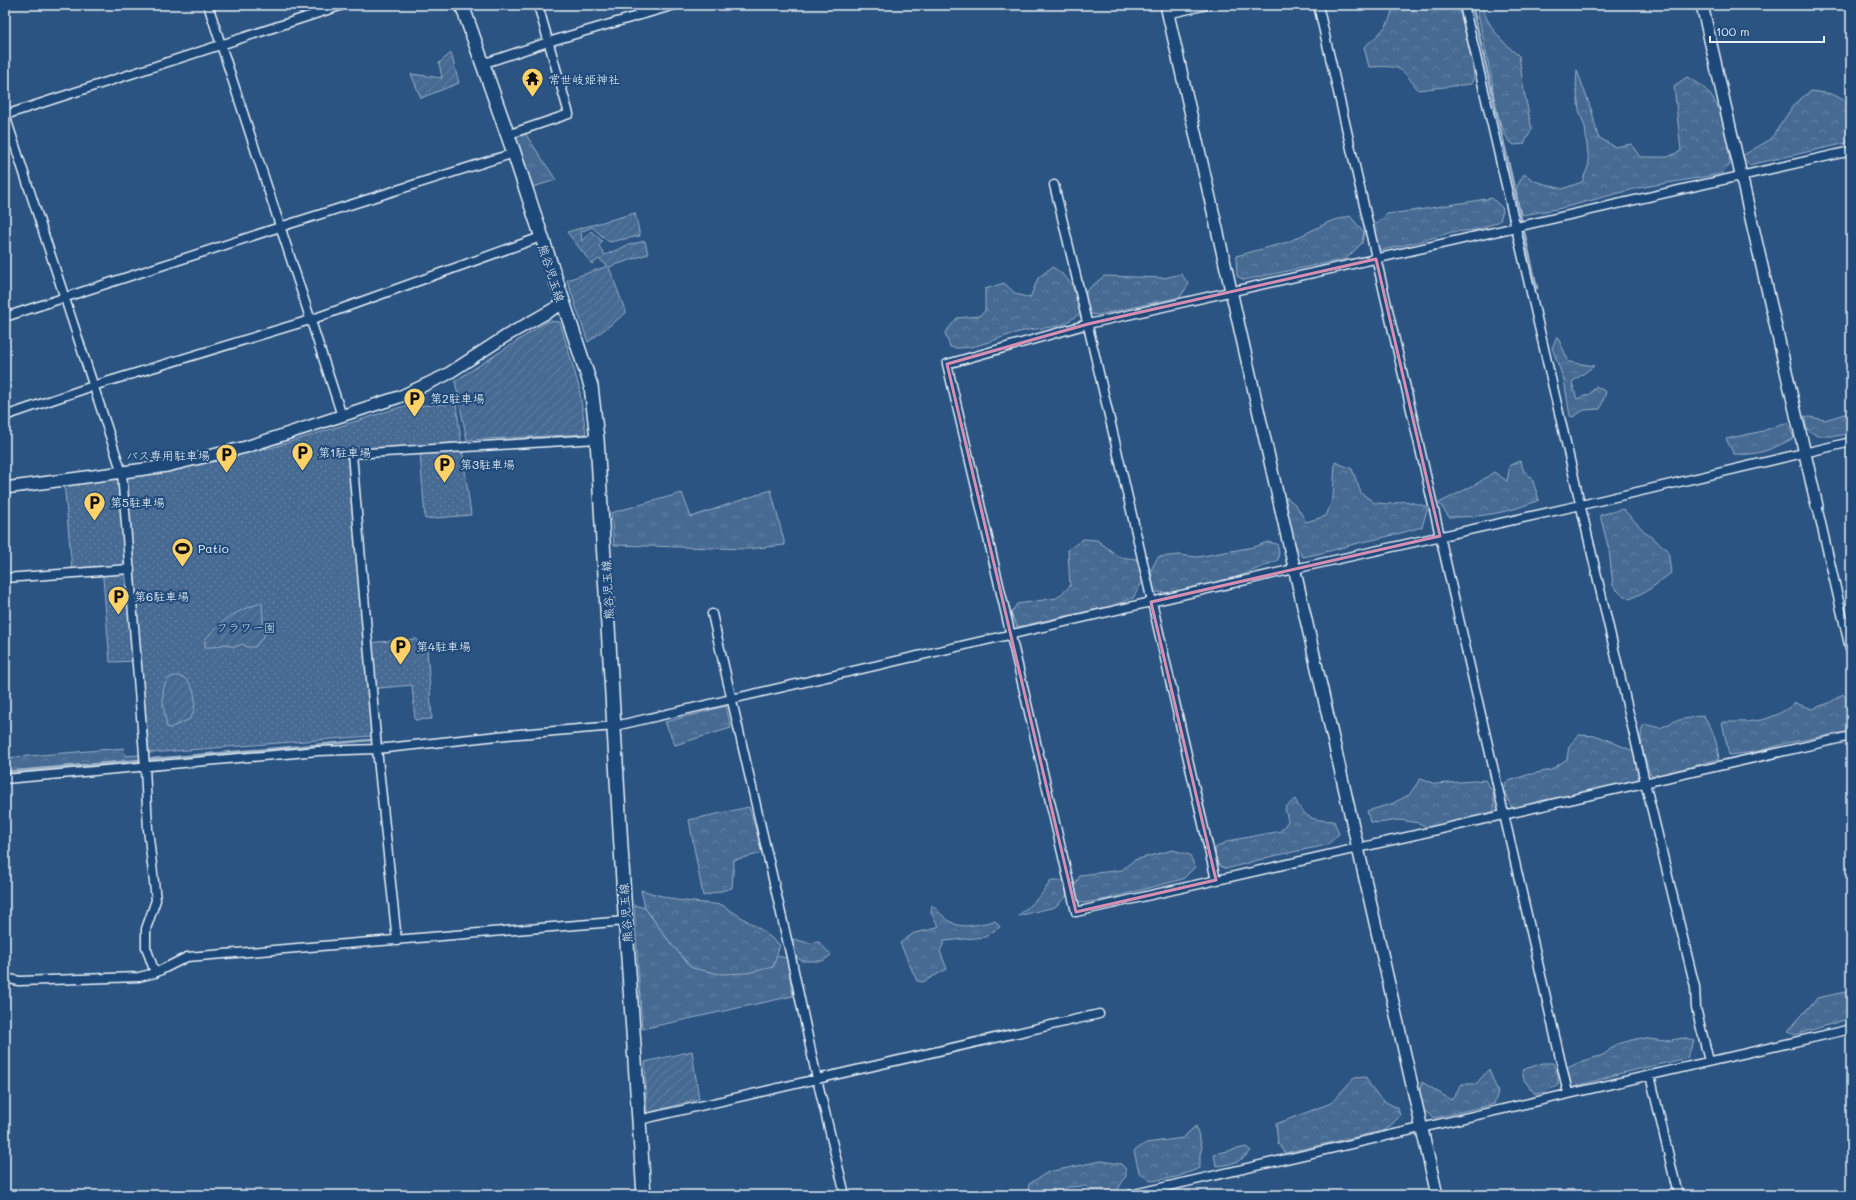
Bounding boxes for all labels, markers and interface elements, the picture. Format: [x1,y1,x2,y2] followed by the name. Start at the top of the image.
[1710,18,1824,44] scale bar
[1716,23,1750,39] text: 100 m
[519,66,545,99] temple icon: 常世岐姫神社
[548,71,620,87] place label: 常世岐姫神社
[535,242,569,304] street label: 熊谷児玉線
[401,385,427,418] parking icon: 第2駐車場
[430,390,485,406] place label: 第2駐車場
[289,439,315,472] parking icon: 第1駐車場
[213,442,239,475] parking icon: バス専用駐車場
[318,444,371,460] place label: 第1駐車場
[126,447,210,463] place label: バス専用駐車場
[432,451,458,484] parking icon: 第3駐車場
[460,456,515,472] place label: 第3駐車場
[82,489,108,522] parking icon: 第5駐車場
[110,494,165,510] place label: 第5駐車場
[170,535,196,568] sports icon: Patio
[198,540,229,556] place label: Patio
[597,560,617,620] street label: 熊谷児玉線
[106,583,132,616] parking icon: 第6駐車場
[134,588,189,604] place label: 第6駐車場
[216,619,276,635] park label: フラワー園
[387,633,413,666] parking icon: 第4駐車場
[416,638,471,654] place label: 第4駐車場
[615,883,635,943] street label: 熊谷児玉線

